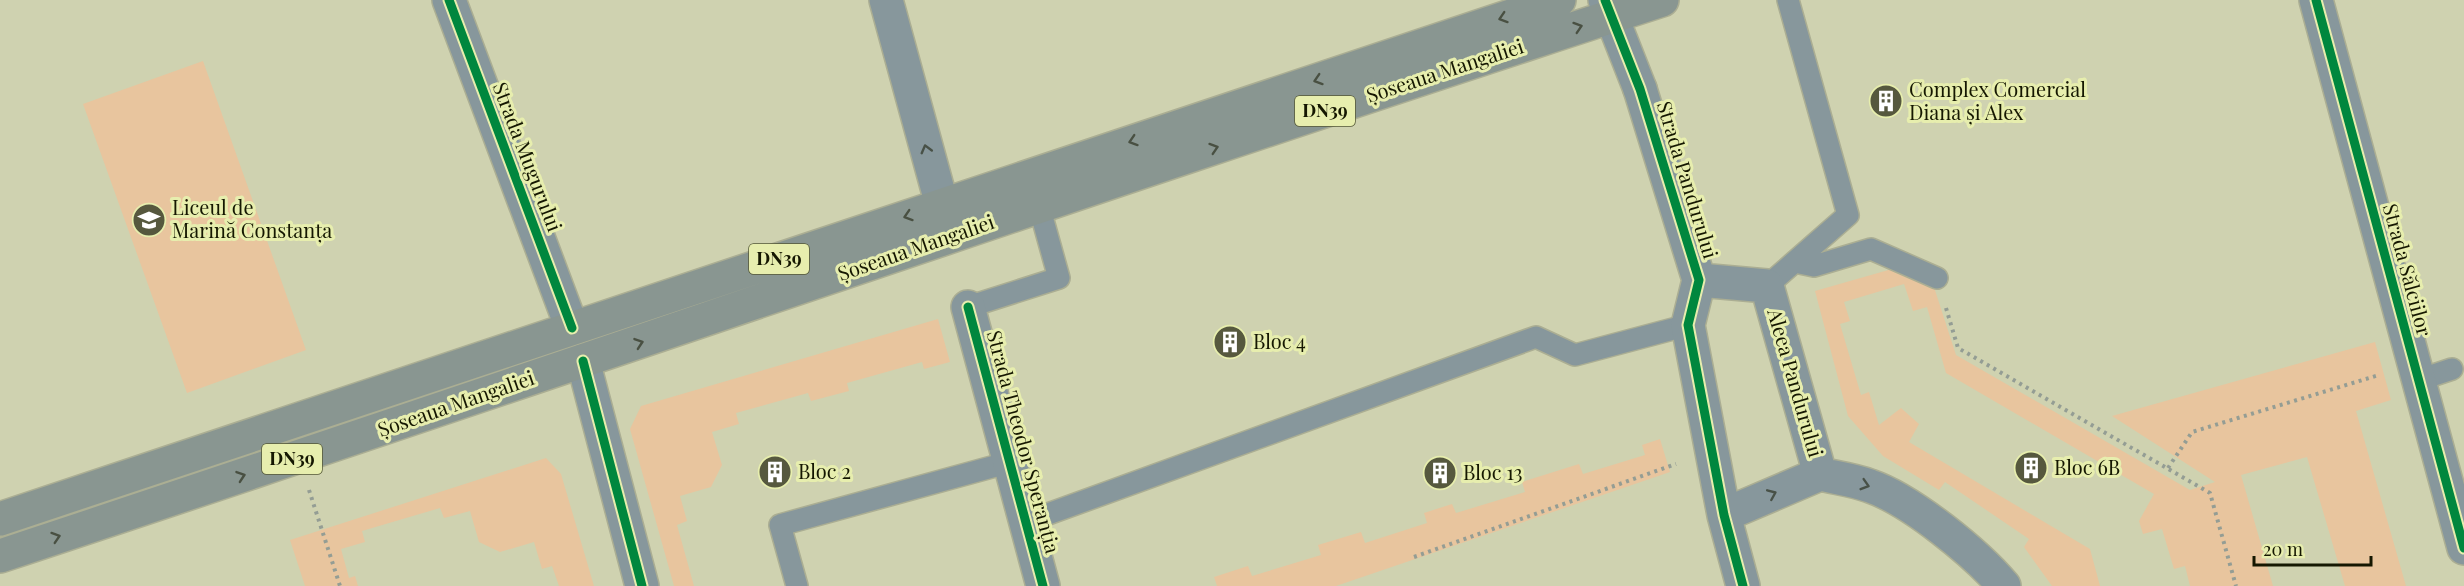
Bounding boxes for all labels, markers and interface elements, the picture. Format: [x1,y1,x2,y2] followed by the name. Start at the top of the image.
[1498,11,1509,23] one-way arrow
[1572,22,1583,35] one-way arrow
[1362,31,1527,109] street label: Șoseaua Mangaliei
[1313,72,1324,85] one-way arrow
[1909,75,2086,126] place label: Complex Comercial Diana și Alex
[488,78,569,235] street label: Strada Mugurului
[1868,83,1904,119] building icon: Complex Comercial Diana și Alex
[1295,96,1355,126] road number: DN39
[1652,97,1725,262] street label: Strada Pandurului
[1128,134,1139,146] one-way arrow
[1208,143,1219,156] one-way arrow
[921,144,933,154] one-way arrow
[172,193,332,244] place label: Liceul de Marină Constanța
[2378,200,2439,339] street label: Strada Sălciilor
[131,202,167,238] school or university icon: Liceul de Marină Constanța
[834,207,998,287] street label: Șoseaua Mangaliei
[904,209,914,221] one-way arrow
[749,244,809,274] road number: DN39
[1762,304,1831,460] street label: Aleea Pandurului
[1212,324,1248,360] building icon: Bloc 4
[981,327,1067,556] street label: Strada Theodor Speranția
[1253,327,1306,354] place label: Bloc 4
[633,337,644,350] one-way arrow
[374,363,538,443] street label: Șoseaua Mangaliei
[262,444,322,474] road number: DN39
[2013,450,2049,486] building icon: Bloc 6B
[2054,453,2120,480] place label: Bloc 6B
[757,454,793,490] building icon: Bloc 2
[1422,455,1458,491] building icon: Bloc 13
[798,457,851,484] place label: Bloc 2
[1463,458,1523,485] place label: Bloc 13
[235,471,246,484] one-way arrow
[1859,478,1870,490] one-way arrow
[1766,490,1777,502] one-way arrow
[2254,529,2371,567] scale bar
[50,532,61,545] one-way arrow
[2263,537,2303,561] text: 20 m

